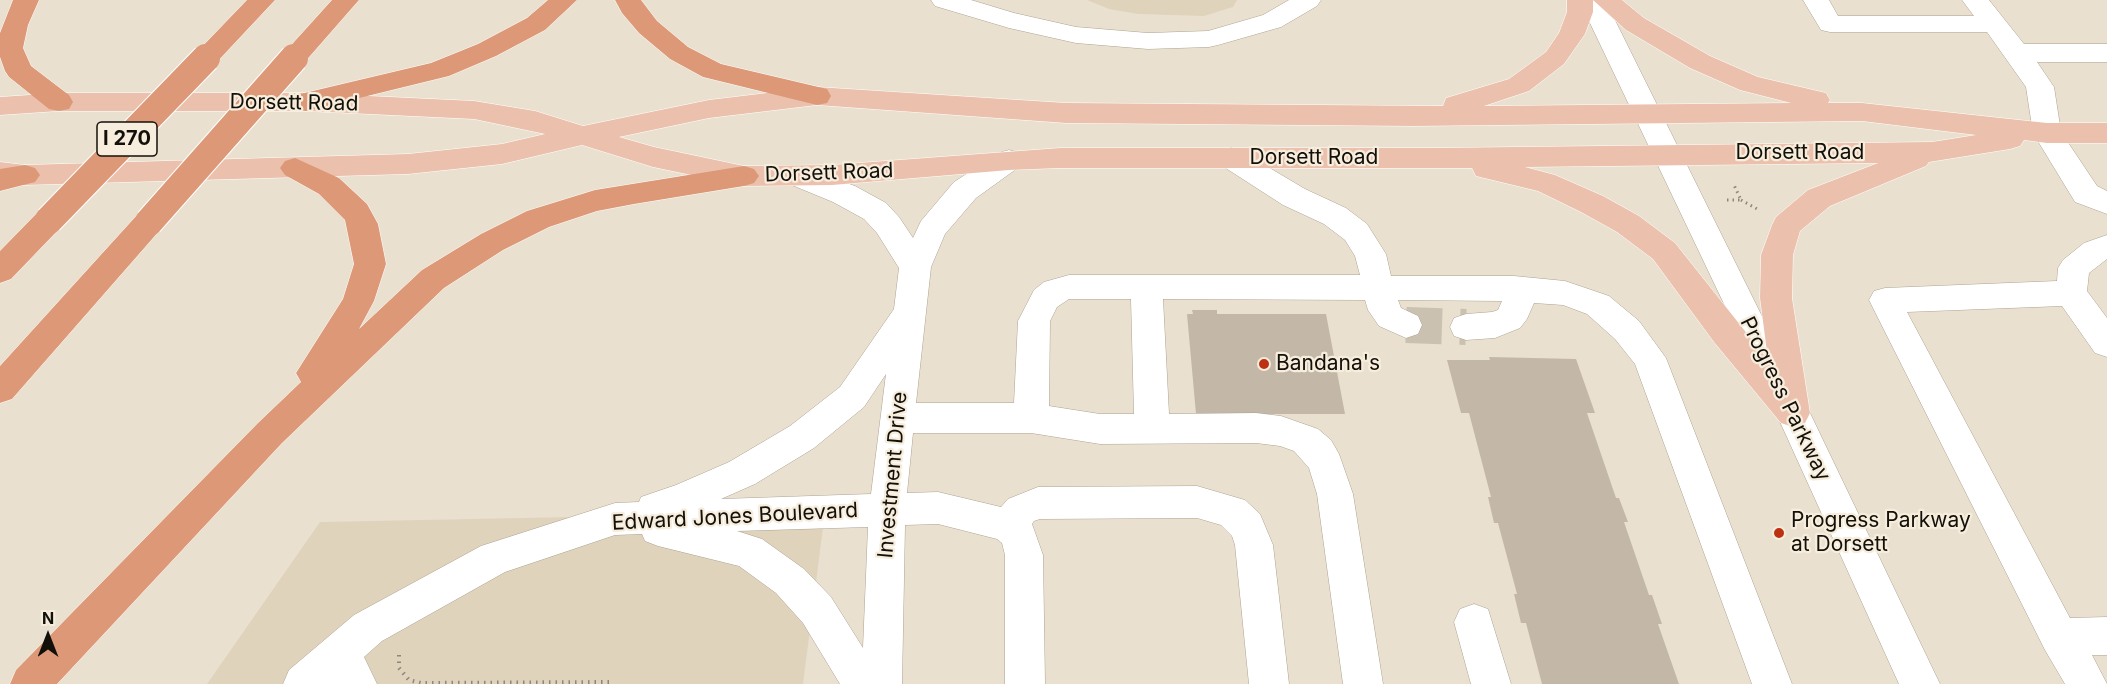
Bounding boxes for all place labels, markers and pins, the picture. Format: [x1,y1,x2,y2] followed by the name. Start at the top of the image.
[1276,351,1380,377] place label: Bandana's
[1257,357,1271,371] marker: Bandana's
[1791,508,1971,558] place label: Progress Parkway at Dorsett
[1772,526,1786,540] marker: Progress Parkway at Dorsett

